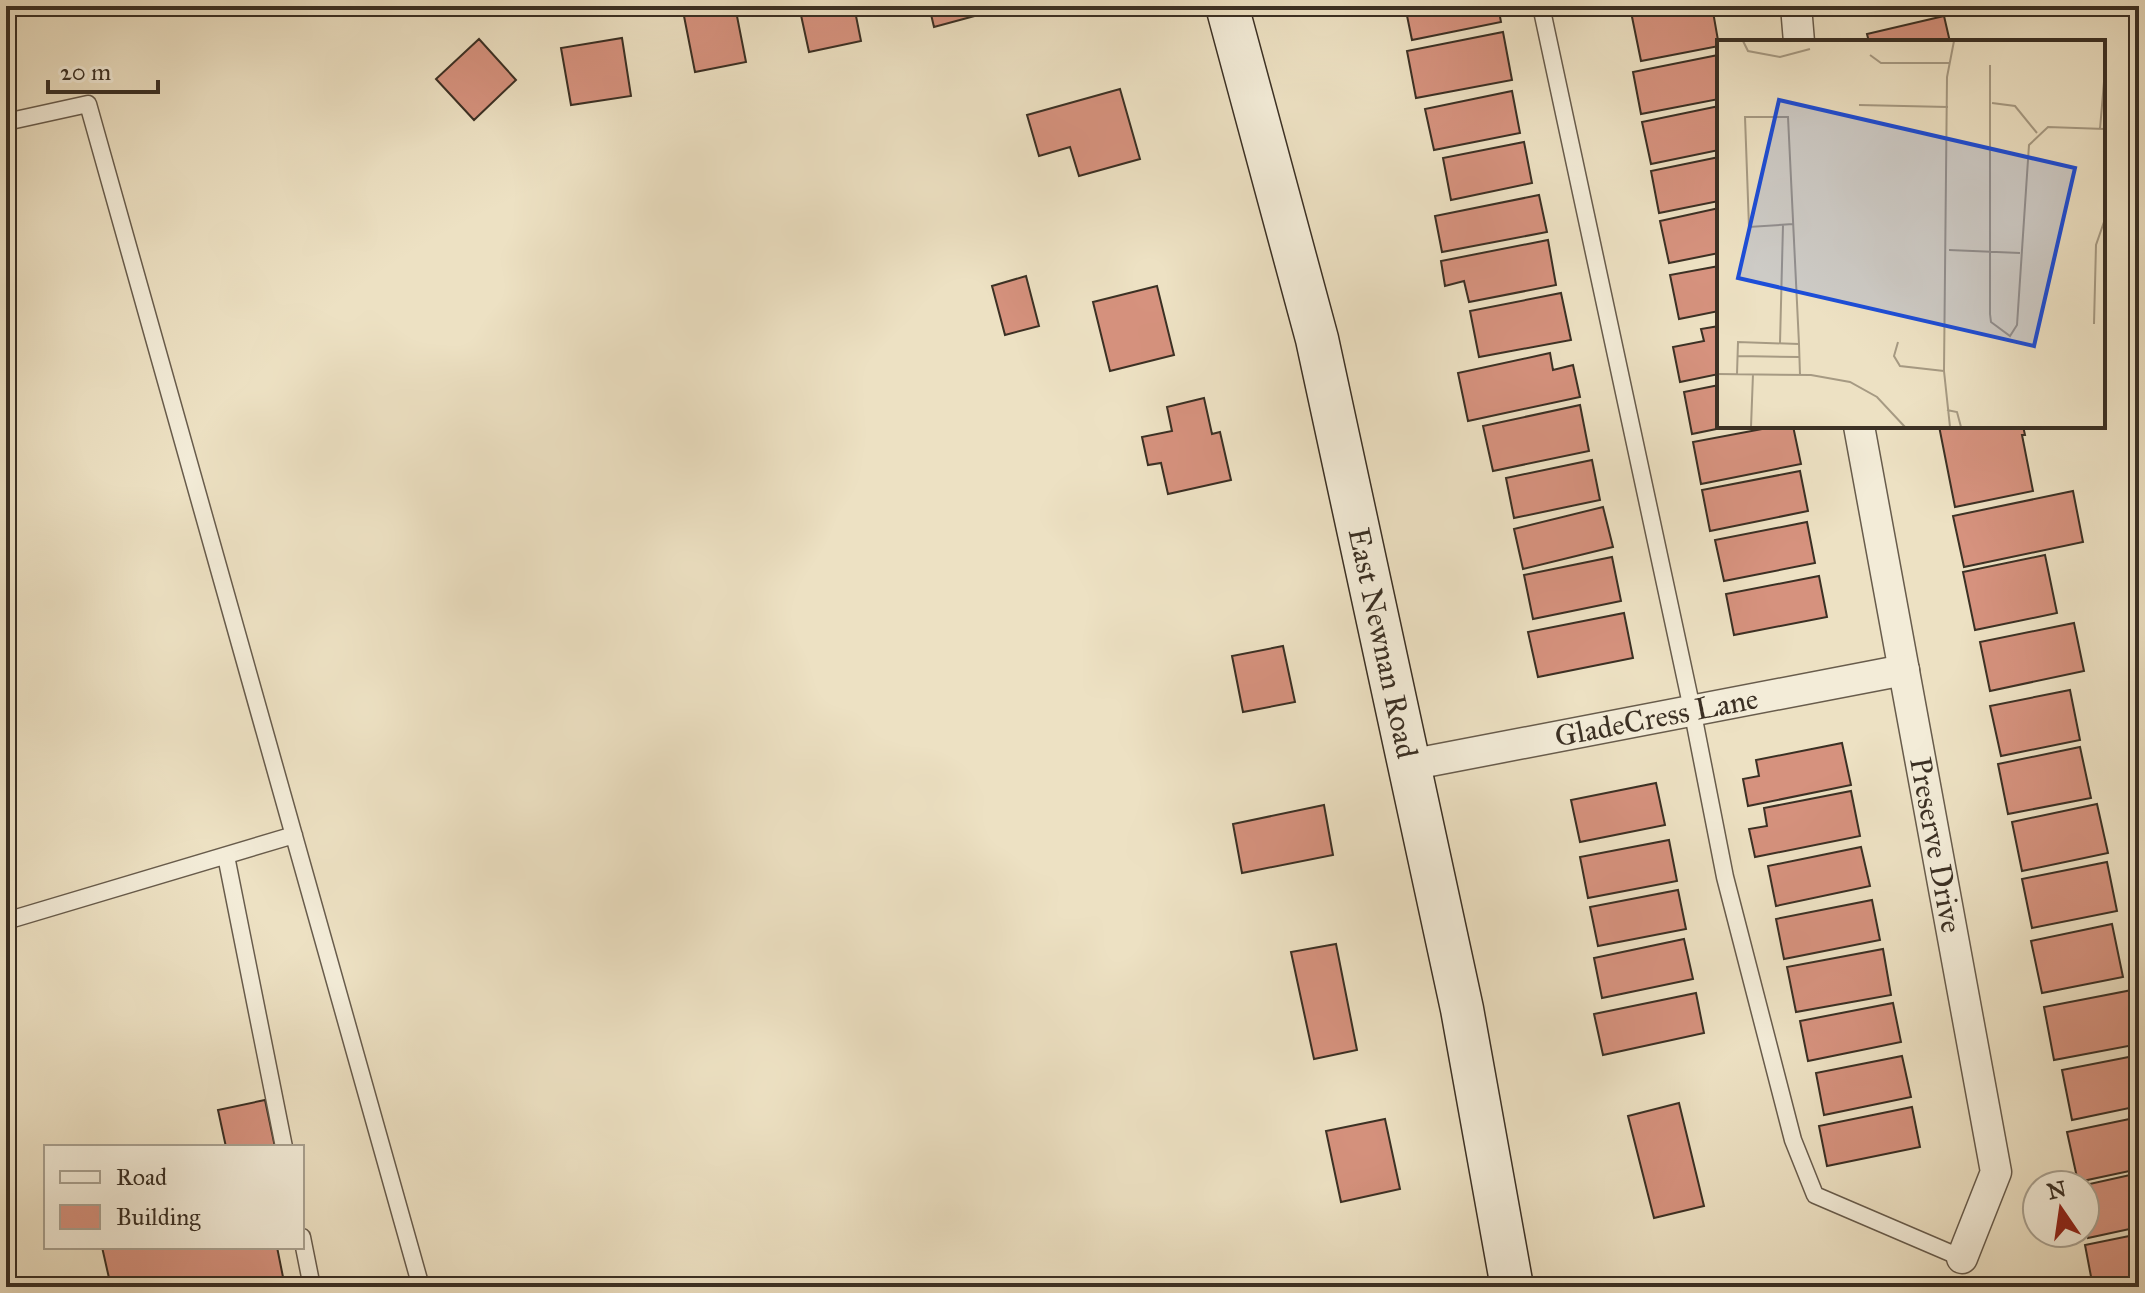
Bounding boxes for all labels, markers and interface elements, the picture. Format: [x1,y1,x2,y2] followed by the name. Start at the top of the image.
[1717,40,2105,428] inset map
[48,44,158,94] scale bar
[60,57,111,87] text: 20 m
[1340,524,1425,762] street label: East Newnan Road
[1552,680,1761,755] street label: GladeCress Lane
[1902,754,1970,936] street label: Preserve Drive
[44,1145,304,1249] legend
[116,1162,167,1192] text: Road
[2021,1169,2101,1249] north arrow
[2044,1175,2069,1205] text: N
[116,1202,201,1232] text: Building

